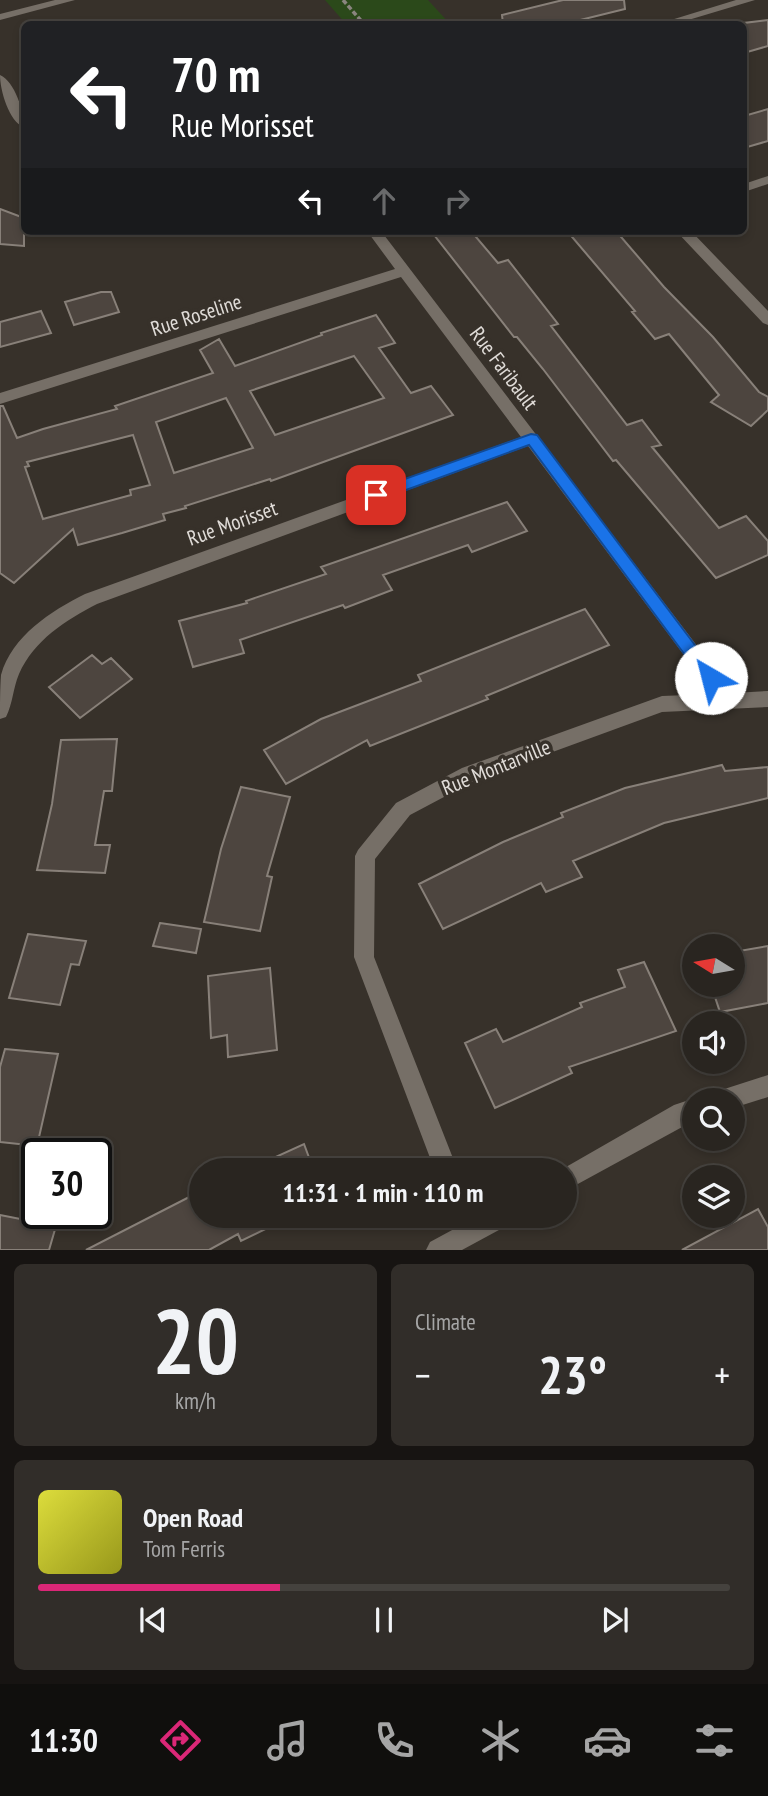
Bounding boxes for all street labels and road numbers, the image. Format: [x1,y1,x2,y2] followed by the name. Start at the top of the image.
[147,288,245,342] street label: Rue Roseline
[464,321,544,415] street label: Rue Faribault
[183,494,281,552] street label: Rue Morisset
[438,733,554,801] street label: Rue Montarville

